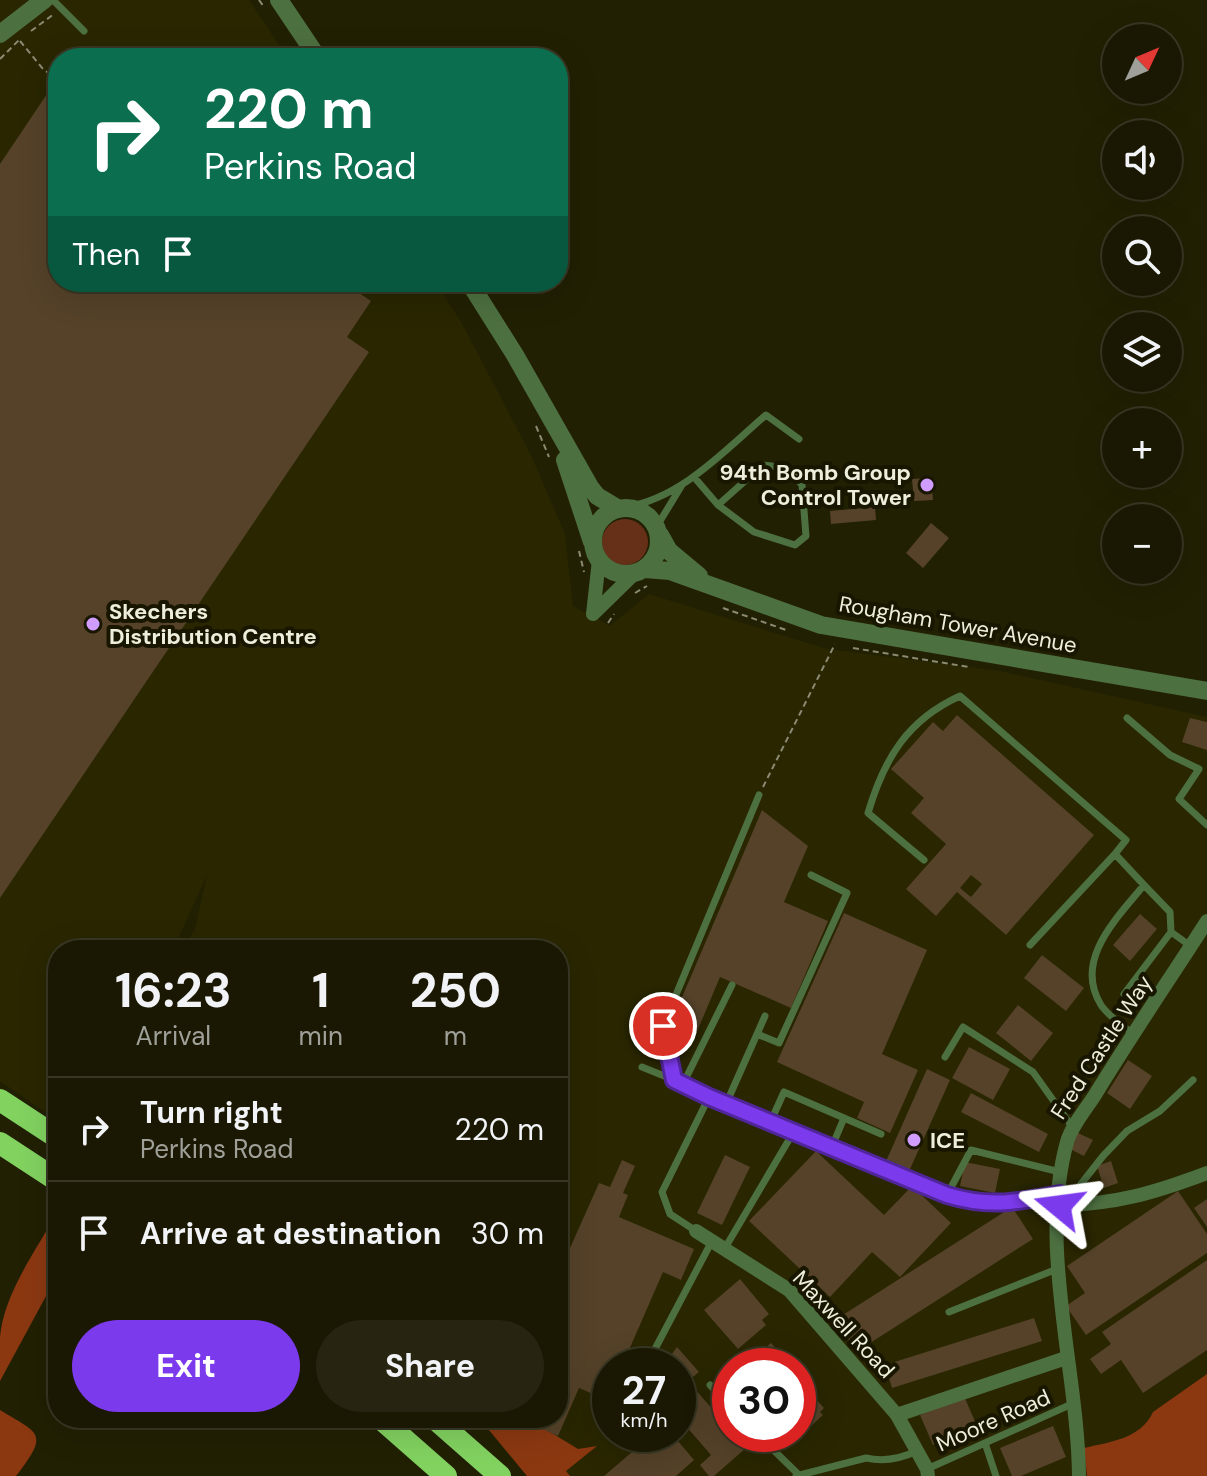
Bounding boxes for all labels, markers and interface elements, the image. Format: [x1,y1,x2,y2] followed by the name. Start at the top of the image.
[1102,24,1182,104] north arrow
[1102,24,1182,584] map controls
[204,72,374,145] text: 220 m
[72,80,176,184] icon: right
[1102,120,1182,200] button: sound
[204,143,417,190] text: Perkins Road
[1102,216,1182,296] button: search
[156,232,200,276] icon: arrive
[72,235,140,274] text: Then
[1102,312,1182,392] button: layers
[1102,408,1182,488] button: +
[719,458,911,512] place label: 94th Bomb Group Control Tower
[918,476,936,494] marker: 94th Bomb Group Control Tower
[1102,504,1182,584] button: −
[837,589,1079,660] street label: Rougham Tower Avenue
[109,597,317,651] place label: Skechers Distribution Centre
[84,615,102,633] marker: Skechers Distribution Centre
[115,959,232,1022] text: 16:23
[312,959,329,1022] text: 1
[410,959,501,1022] text: 250
[1044,970,1159,1125] street label: Fred Castle Way
[629,992,697,1060] pin
[641,1004,685,1048] icon: arrive
[135,1019,211,1053] text: Arrival
[299,1019,343,1053] text: min
[444,1019,467,1053] text: m
[140,1093,283,1132] text: Turn right
[72,1107,116,1151] icon: right
[455,1110,544,1149] text: 220 m
[930,1126,965,1155] place label: ICE
[905,1131,923,1149] marker: ICE
[140,1132,293,1166] text: Perkins Road
[1017,1164,1101,1248] position arrow
[72,1211,116,1255] icon: arrive
[140,1214,441,1253] text: Arrive at destination
[471,1214,544,1253] text: 30 m
[786,1264,901,1384] street label: Maxwell Road
[72,1320,300,1412] button: Exit
[316,1320,544,1412] button: Share
[712,1348,816,1452] speed limit sign: 30
[622,1364,666,1416] text: 27
[932,1382,1055,1458] street label: Moore Road
[620,1407,668,1433] text: km/h

